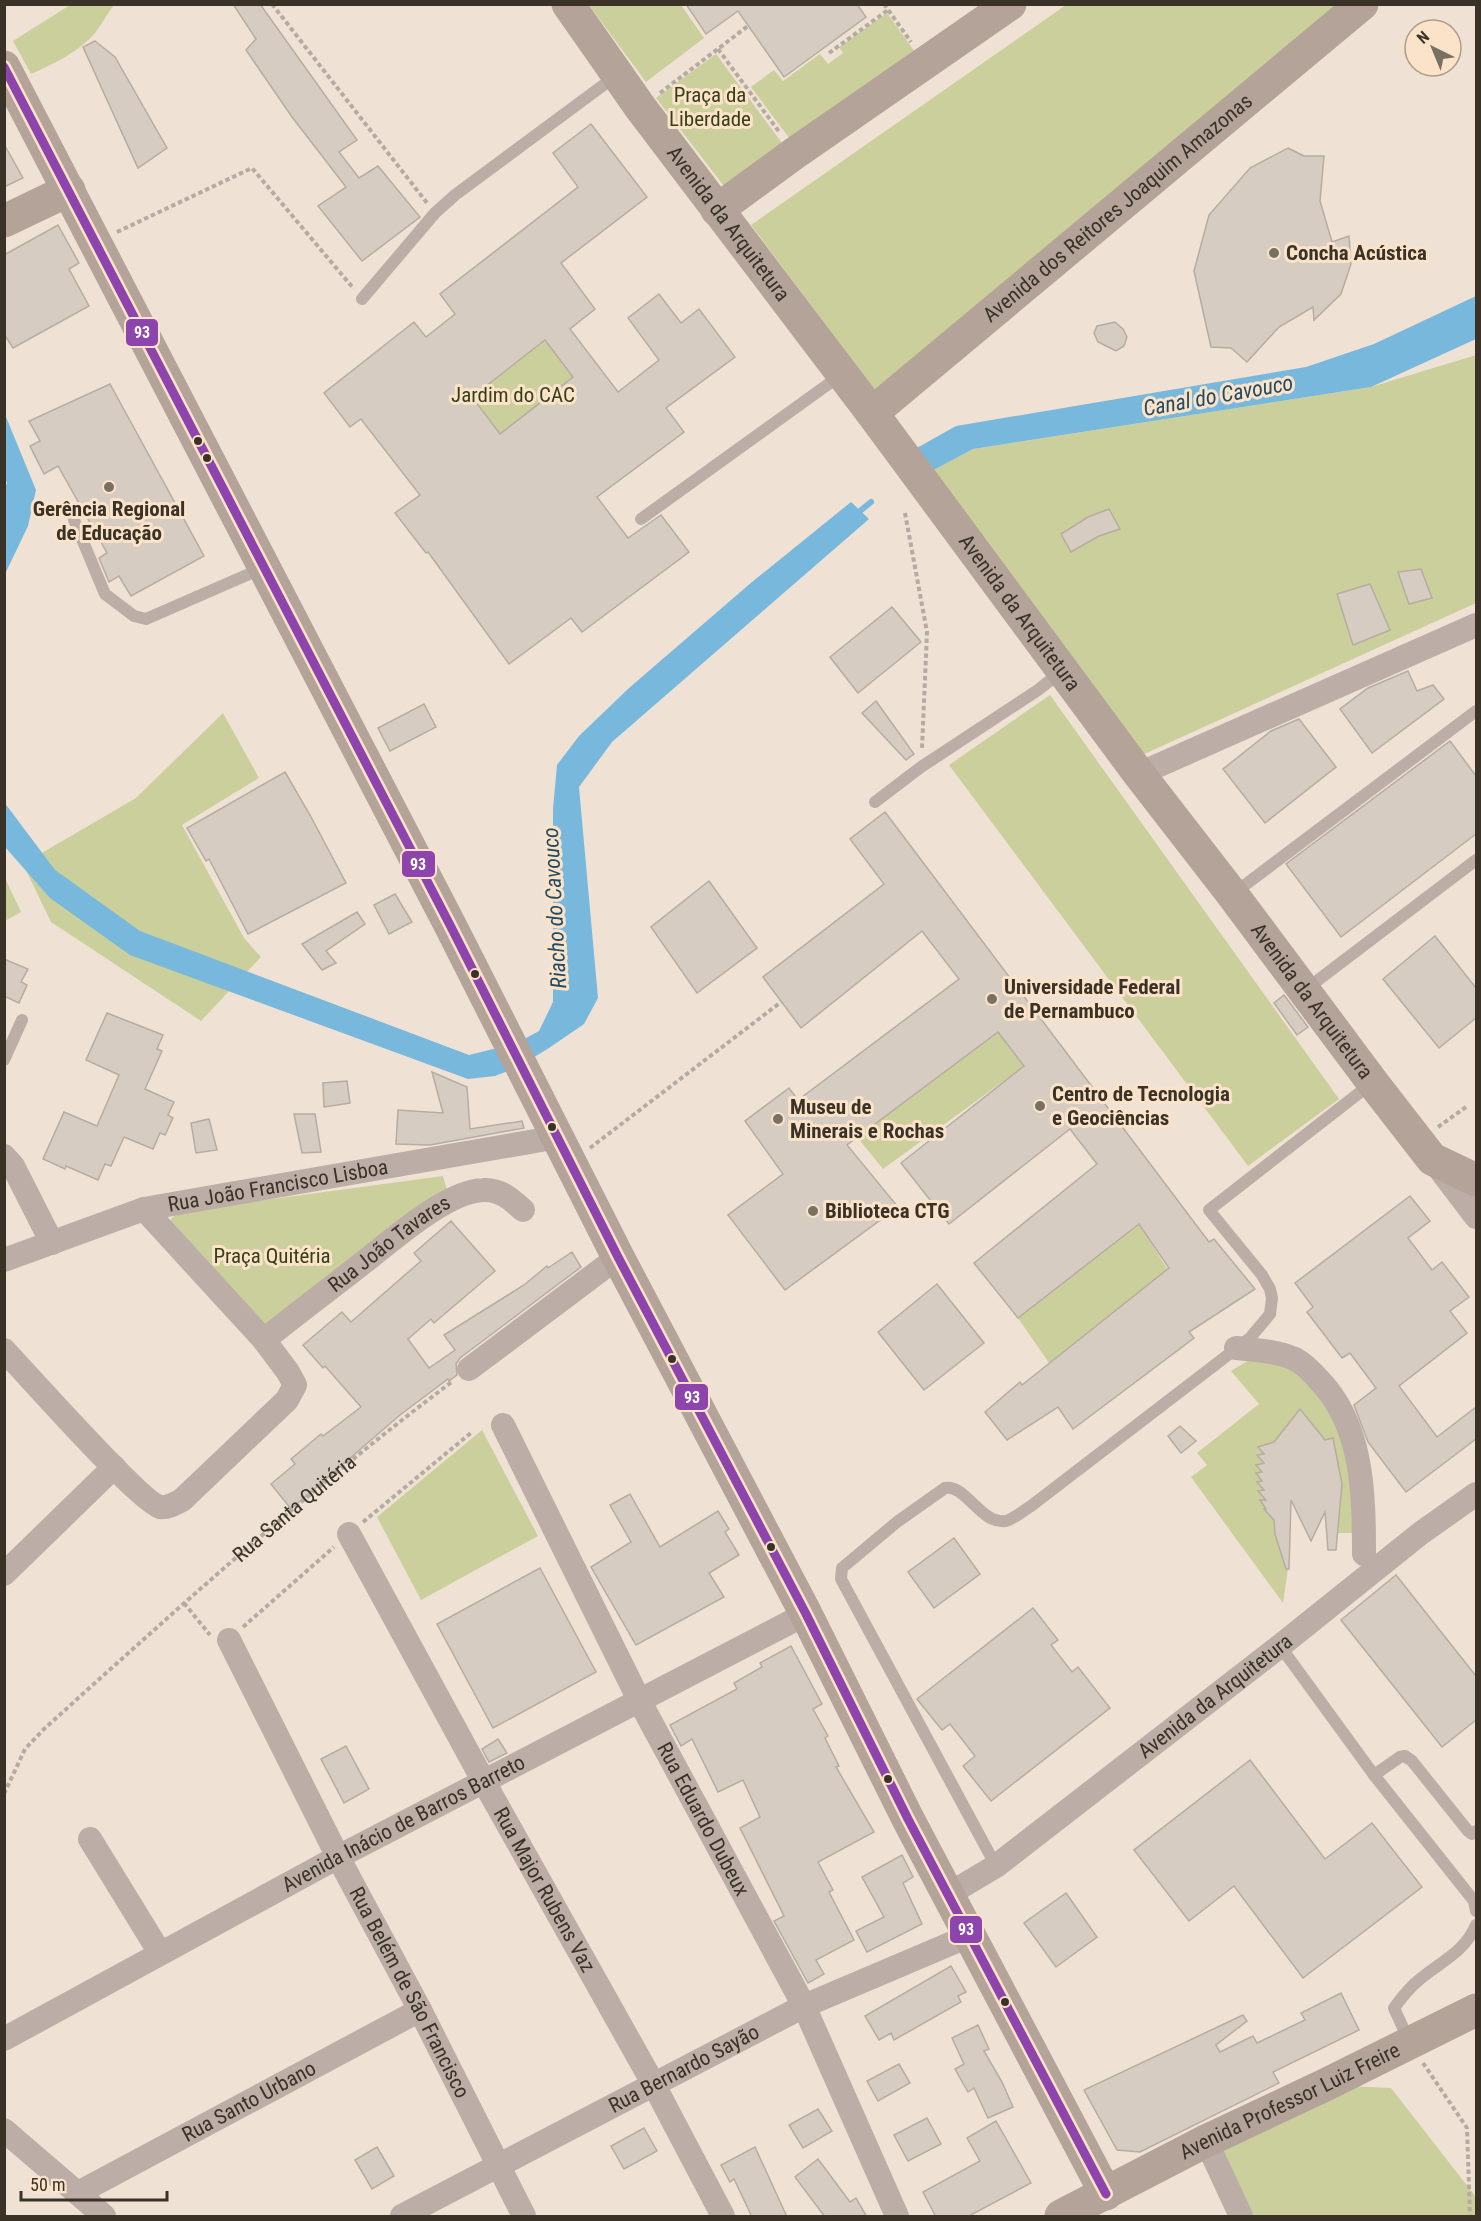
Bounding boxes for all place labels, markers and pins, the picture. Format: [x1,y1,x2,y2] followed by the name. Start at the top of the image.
[1286,241,1427,265] place label: Concha Acústica
[1267,246,1281,260] marker: Concha Acústica
[192,435,204,447] unlabelled marker
[201,452,213,464] unlabelled marker
[102,480,116,494] marker: Gerência Regional de Educação
[33,497,185,545] place label: Gerência Regional de Educação
[469,968,481,980] unlabelled marker
[1004,975,1180,1023] place label: Universidade Federal de Pernambuco
[985,992,999,1006] marker: Universidade Federal de Pernambuco
[1052,1082,1230,1130] place label: Centro de Tecnologia e Geociências
[790,1095,944,1143] place label: Museu de Minerais e Rochas
[1033,1099,1047,1113] marker: Centro de Tecnologia e Geociências
[771,1112,785,1126] marker: Museu de Minerais e Rochas
[546,1121,558,1133] unlabelled marker
[825,1199,949,1223] place label: Biblioteca CTG
[806,1204,820,1218] marker: Biblioteca CTG
[666,1353,678,1365] unlabelled marker
[765,1541,777,1553] unlabelled marker
[882,1773,894,1785] unlabelled marker
[999,1996,1011,2008] unlabelled marker

